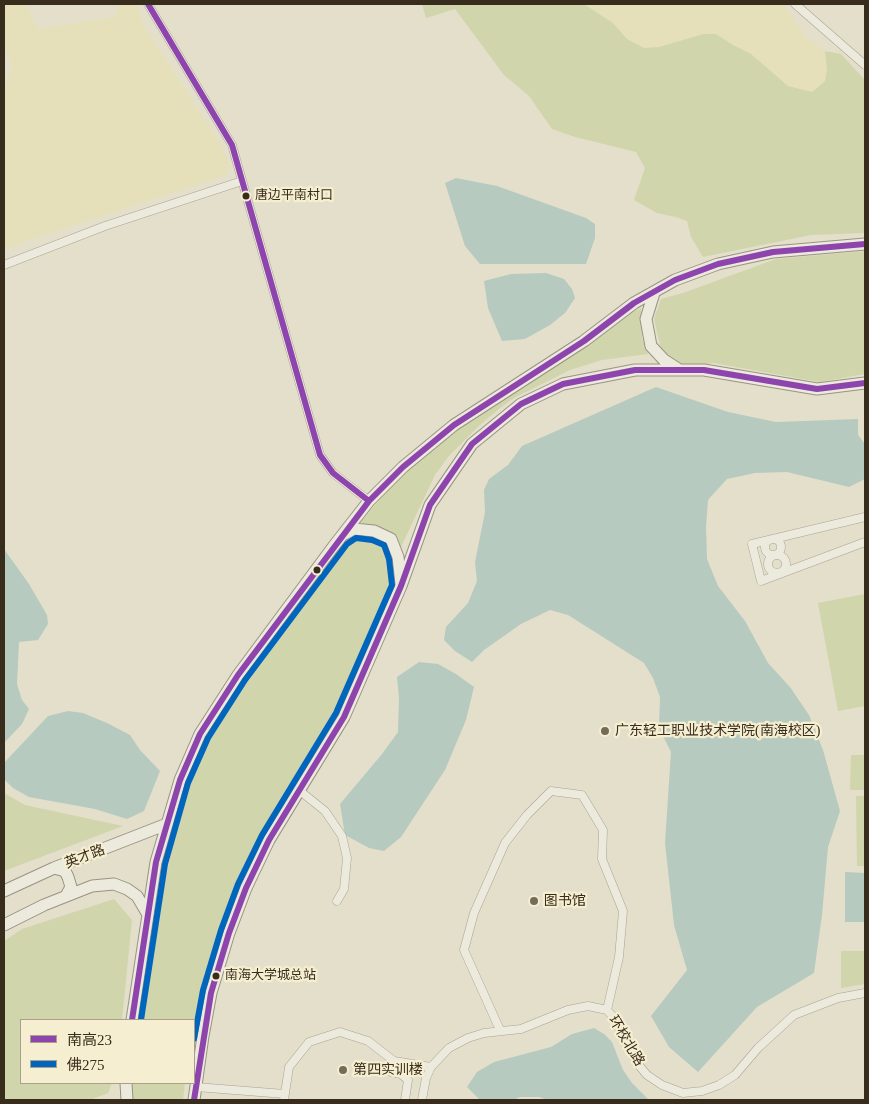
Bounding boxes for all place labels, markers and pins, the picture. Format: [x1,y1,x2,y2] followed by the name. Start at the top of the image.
[255,188,333,204] place label: 唐边平南村口
[241,191,251,201] marker: 唐边平南村口
[312,565,322,575] unlabelled marker
[615,723,820,739] place label: 广东轻工职业技术学院(南海校区)
[599,725,611,737] marker: 广东轻工职业技术学院(南海校区)
[544,893,586,909] place label: 图书馆
[528,895,540,907] marker: 图书馆
[225,968,316,984] place label: 南海大学城总站
[211,971,221,981] marker: 南海大学城总站
[353,1062,423,1078] place label: 第四实训楼
[337,1064,349,1076] marker: 第四实训楼

